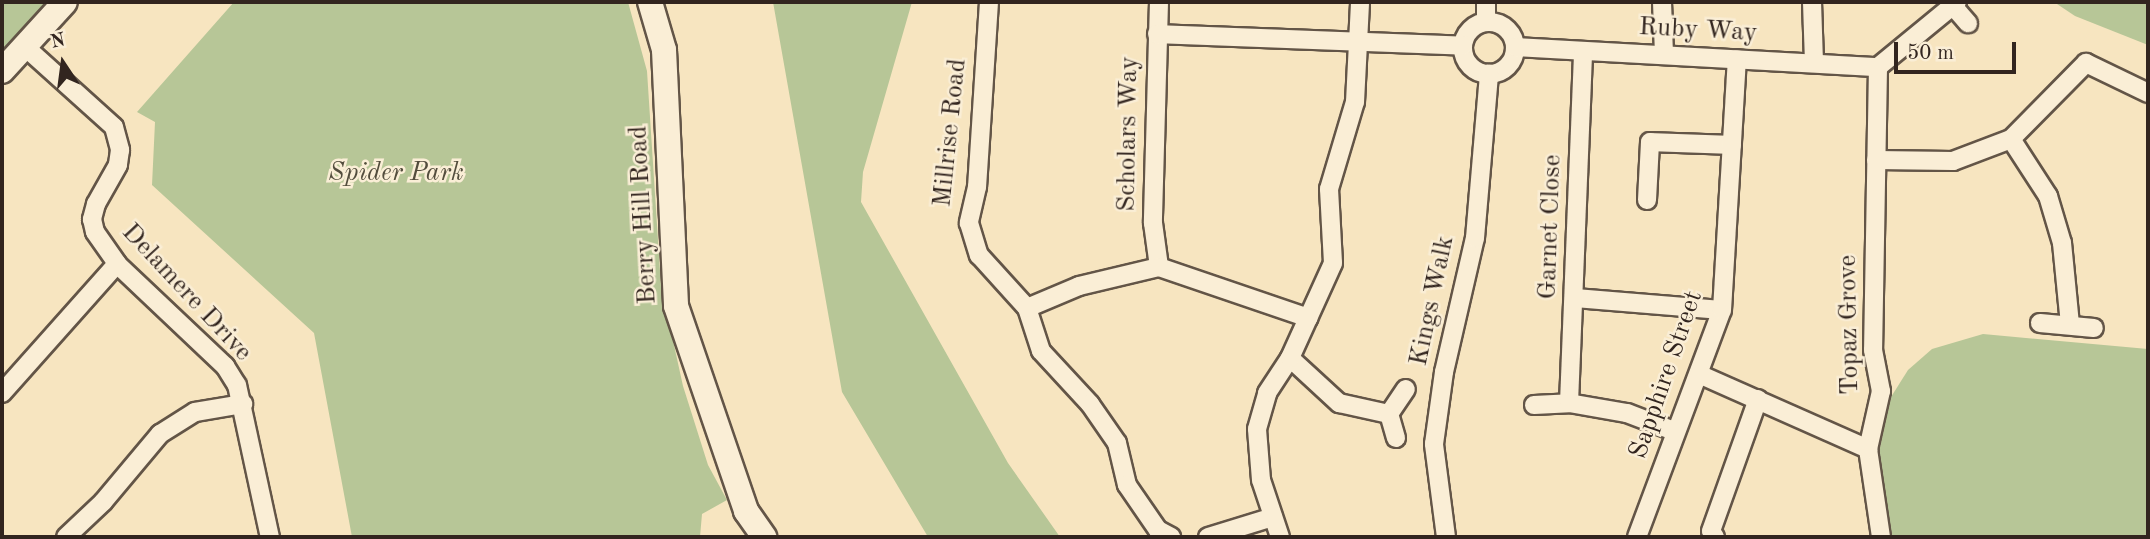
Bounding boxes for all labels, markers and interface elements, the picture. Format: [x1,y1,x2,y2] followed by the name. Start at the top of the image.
[1638,12,1758,50] street label: Ruby Way
[28,28,98,98] north arrow
[1898,28,2021,72] scale bar
[49,31,67,53] text: N
[1907,43,1954,64] text: 50 m
[1112,56,1146,212] street label: Scholars Way
[928,57,974,209] street label: Millrise Road
[624,125,664,305] street label: Berry Hill Road
[1533,154,1569,300] street label: Garnet Close
[328,158,464,190] park label: Spider Park
[114,218,258,368] street label: Delamere Drive
[1404,233,1462,369] street label: Kings Walk
[1833,255,1867,395] street label: Topaz Grove
[1624,287,1710,463] street label: Sapphire Street

